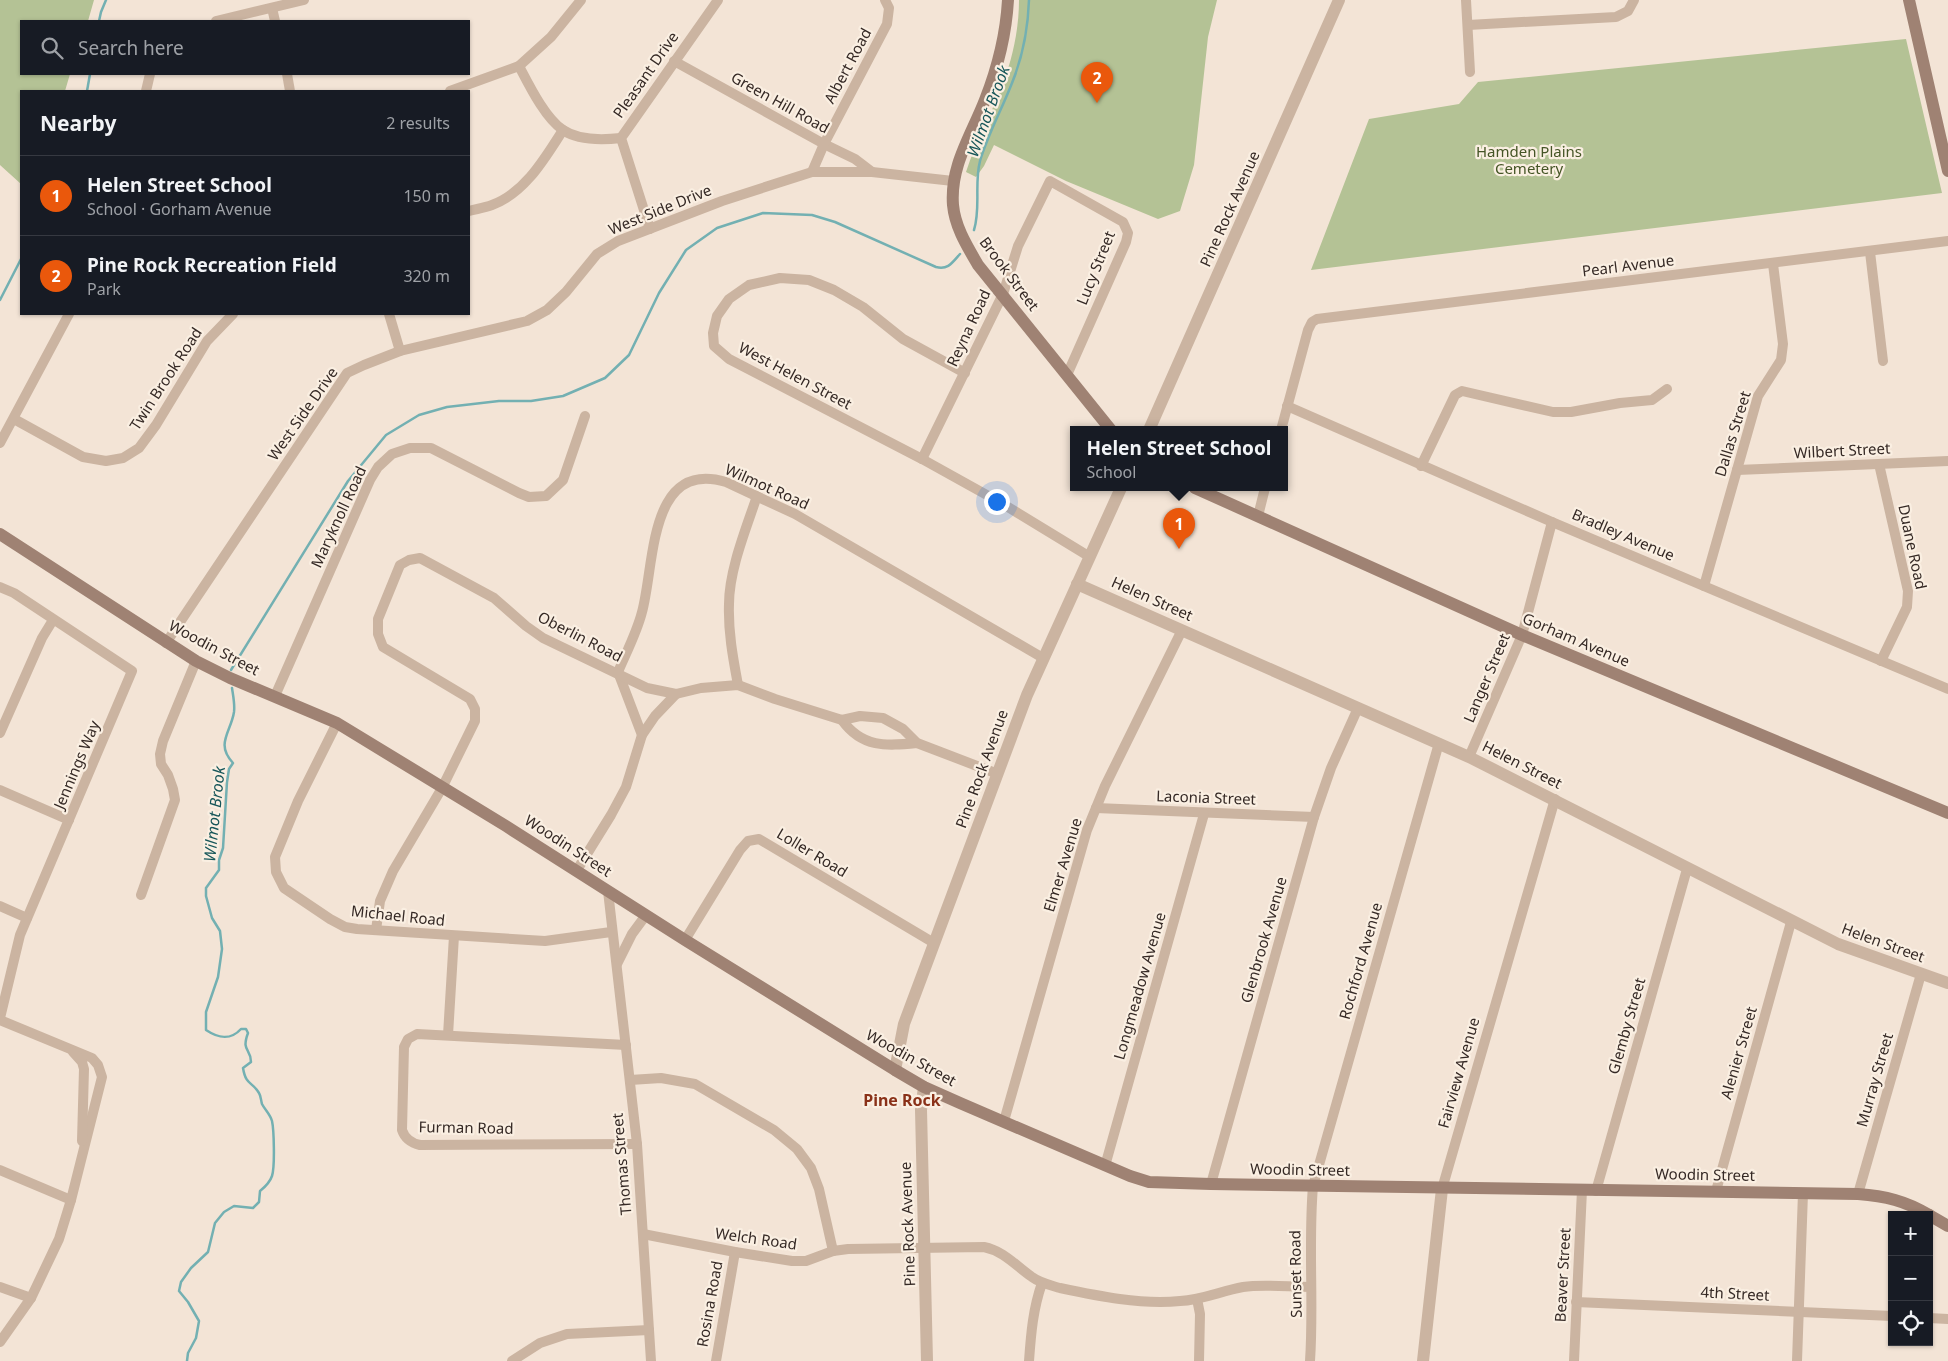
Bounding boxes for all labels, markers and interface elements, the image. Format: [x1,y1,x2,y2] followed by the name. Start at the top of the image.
[20,20,470,75] search box
[819,24,875,107] street label: Albert Road
[608,27,682,122] street label: Pleasant Drive
[38,34,66,62] icon: search
[78,35,184,61] text: Search here
[961,61,1015,160] water label: Wilmot Brook
[1081,62,1113,103] pin: 2
[728,67,833,137] street label: Green Hill Road
[40,109,116,137] text: Nearby
[386,112,450,134] text: 2 results
[1476,141,1582,178] park label: Hamden Plains Cemetery
[1195,148,1264,270] street label: Pine Rock Avenue
[87,172,272,198] text: Helen Street School
[605,179,714,239] street label: West Side Drive
[51,185,61,207] text: 1
[403,185,450,207] text: 150 m
[87,198,272,220] text: School · Gorham Avenue
[1071,227,1119,307] street label: Lucy Street
[975,232,1044,315] street label: Brook Street
[1581,249,1675,281] street label: Pearl Avenue
[87,252,337,278] text: Pine Rock Recreation Field
[51,265,61,287] text: 2
[403,265,450,287] text: 320 m
[87,278,121,300] text: Park
[942,286,995,369] street label: Reyna Road
[124,323,206,434] street label: Twin Brook Road
[735,337,856,414] street label: West Helen Street
[263,363,342,464] street label: West Side Drive
[1710,388,1755,479] street label: Dallas Street
[1070,426,1288,491] popup
[1087,435,1271,461] text: Helen Street School
[1793,437,1891,463] street label: Wilbert Street
[722,459,813,514] street label: Wilmot Road
[1087,461,1136,483] text: School
[306,463,370,571] street label: Maryknoll Road
[984,489,1010,515] your location
[1894,502,1932,591] street label: Duane Road
[1569,503,1678,565] street label: Bradley Avenue
[1163,508,1195,549] pin: 1
[1109,571,1197,625] street label: Helen Street
[535,606,626,666] street label: Oberlin Road
[1520,608,1633,671] street label: Gorham Avenue
[166,615,264,680] street label: Woodin Street
[1458,629,1514,725] street label: Langer Street
[950,707,1012,831] street label: Pine Rock Avenue
[48,717,104,814] street label: Jennings Way
[1479,735,1566,793] street label: Helen Street
[198,764,230,863] water label: Wilmot Brook
[1156,785,1257,809] street label: Laconia Street
[521,810,616,881] street label: Woodin Street
[1038,815,1086,914] street label: Elmer Avenue
[773,823,852,881] street label: Loller Road
[1235,874,1291,1005] street label: Glenbrook Avenue
[350,900,446,930] street label: Michael Road
[1334,900,1386,1022] street label: Rochford Avenue
[1108,910,1170,1062] street label: Longmeadow Avenue
[1839,918,1928,967] street label: Helen Street
[1603,975,1650,1076] street label: Glemby Street
[1715,1004,1761,1101] street label: Alenier Street
[1433,1015,1483,1130] street label: Fairview Avenue
[863,1024,961,1090] street label: Woodin Street
[1851,1030,1897,1129] street label: Murray Street
[863,1089,941,1111] district label: Pine Rock
[607,1112,635,1216] street label: Thomas Street
[418,1116,514,1138] street label: Furman Road
[1250,1158,1351,1180] street label: Woodin Street
[895,1161,919,1287] street label: Pine Rock Avenue
[1655,1163,1756,1185] street label: Woodin Street
[1888,1211,1933,1346] map controls
[1888,1211,1933,1256] button: +
[714,1222,798,1254] street label: Welch Road
[1550,1227,1574,1323] street label: Beaver Street
[1284,1230,1306,1318] street label: Sunset Road
[1888,1256,1933,1301] button: −
[692,1259,726,1348] street label: Rosina Road
[1700,1281,1771,1305] street label: 4th Street
[1888,1301,1933,1346] button: locate

